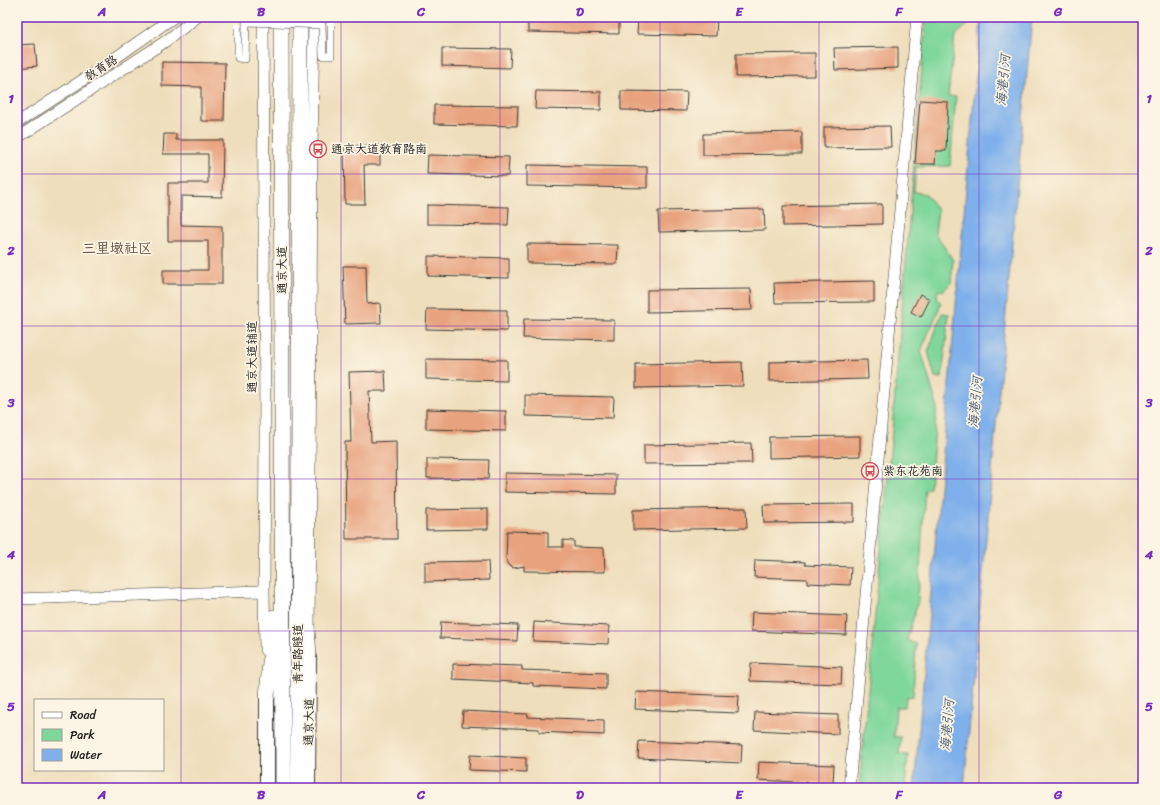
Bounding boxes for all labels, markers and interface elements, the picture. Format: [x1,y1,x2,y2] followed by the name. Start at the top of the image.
[97,0,106,23] text: A
[257,0,266,23] text: B
[416,0,426,23] text: C
[576,0,584,23] text: D
[735,0,744,23] text: E
[894,0,903,23] text: F
[1053,0,1063,23] text: G
[80,49,122,87] street label: 教育路
[989,51,1017,107] water label: 海港引河
[8,87,14,110] text: 1
[1146,87,1152,110] text: 1
[331,138,427,160] place label: 通京大道教育路南
[308,139,328,159] bus stop icon: 通京大道教育路南
[82,236,152,261] district label: 三里墩社区
[6,239,15,262] text: 2
[1144,239,1153,262] text: 2
[271,246,293,294] street label: 通京大道
[241,321,263,393] street label: 通京大道辅道
[961,373,989,429] water label: 海港引河
[6,391,15,414] text: 3
[1144,391,1153,414] text: 3
[883,460,943,482] place label: 紫东花苑南
[860,461,880,481] bus stop icon: 紫东花苑南
[6,543,16,566] text: 4
[1144,543,1154,566] text: 4
[287,624,309,684] street label: 青年路隧道
[7,695,15,718] text: 5
[1145,695,1153,718] text: 5
[933,696,961,752] water label: 海港引河
[298,698,320,746] street label: 通京大道
[34,699,164,771] legend
[70,704,97,726] text: Road
[70,724,95,746] text: Park
[70,744,103,766] text: Water
[97,783,106,805] text: A
[257,783,266,805] text: B
[416,783,426,805] text: C
[576,783,584,805] text: D
[735,783,744,805] text: E
[894,783,903,805] text: F
[1053,783,1063,805] text: G

